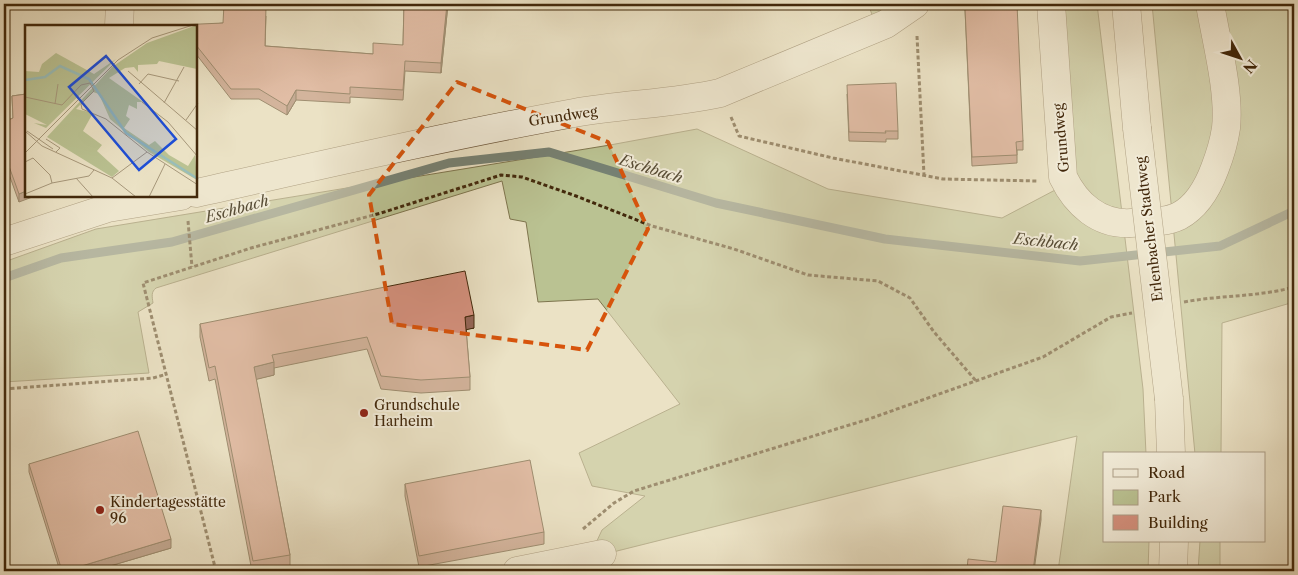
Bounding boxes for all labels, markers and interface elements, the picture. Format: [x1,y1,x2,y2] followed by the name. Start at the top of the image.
[25,25,198,198] inset map
[1216,32,1266,82] north arrow
[1239,56,1261,77] text: N
[527,102,599,130] street label: Grundweg
[1049,102,1073,173] street label: Grundweg
[616,150,685,187] water label: Eschbach
[1131,155,1167,303] street label: Erlenbacher Stadtweg
[202,190,271,227] water label: Eschbach
[1012,229,1079,254] water label: Eschbach
[374,396,460,430] place label: Grundschule Harheim
[358,407,370,419] marker: Grundschule Harheim
[1103,452,1266,542] legend
[1148,463,1185,482] text: Road
[1148,487,1182,506] text: Park
[110,493,226,527] place label: Kindertagesstätte 96
[94,504,106,516] marker: Kindertagesstätte 96
[1148,513,1208,532] text: Building

